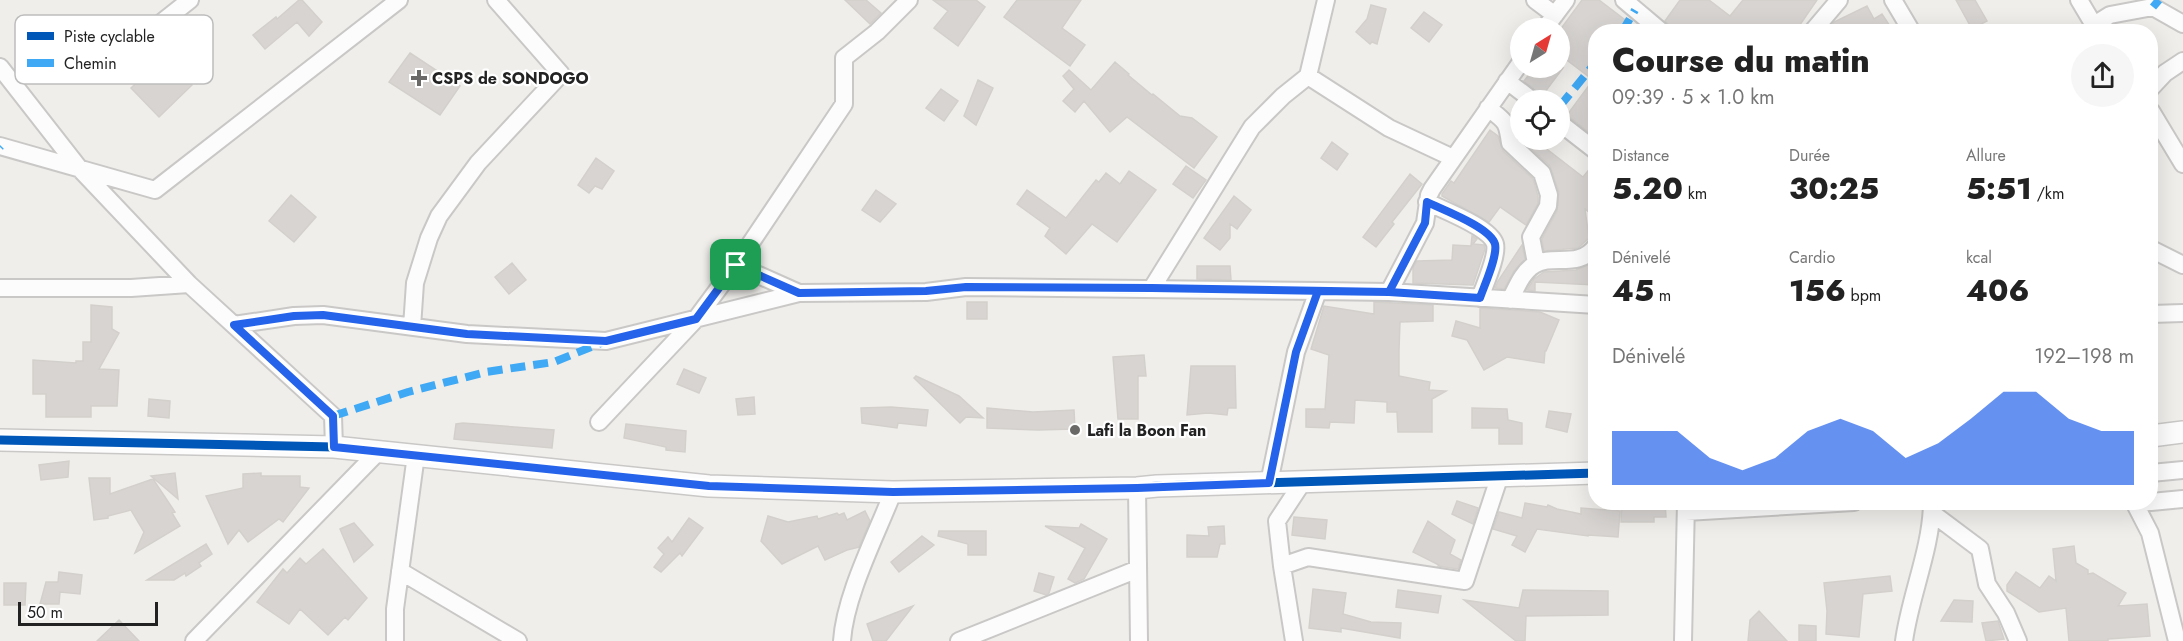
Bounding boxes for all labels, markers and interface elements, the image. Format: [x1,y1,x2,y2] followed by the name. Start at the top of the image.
[15,15,213,84] legend
[1510,18,1570,78] north arrow
[1510,18,1570,150] map controls
[64,25,155,48] text: Piste cyclable
[1612,37,1870,84] text: Course du matin
[2071,44,2134,107] button: share
[64,52,117,75] text: Chemin
[432,67,589,90] place label: CSPS de SONDOGO
[410,69,428,87] marker: CSPS de SONDOGO
[1612,83,1775,112] text: 09:39 · 5 × 1.0 km
[1510,90,1570,150] button: locate
[1612,144,1669,167] text: Distance
[1789,144,1830,167] text: Durée
[1966,144,2006,167] text: Allure
[1612,167,1683,210] text: 5.20
[1789,167,1879,210] text: 30:25
[1966,167,2032,210] text: 5:51
[1683,182,1707,205] text: km
[2032,182,2064,205] text: /km
[710,239,761,290] pin
[1612,246,1671,269] text: Dénivelé
[1789,246,1835,269] text: Cardio
[1966,246,1992,269] text: kcal
[719,248,752,281] icon: arrive
[1612,269,1654,312] text: 45
[1789,269,1846,312] text: 156
[1966,269,2029,312] text: 406
[1654,284,1671,307] text: m
[1846,284,1881,307] text: bpm
[1612,342,1685,371] text: Dénivelé
[2034,342,2134,371] text: 192–198 m
[1087,419,1206,442] place label: Lafi la Boon Fan
[1068,423,1082,437] marker: Lafi la Boon Fan
[18,599,158,626] scale bar
[27,601,63,624] text: 50 m

